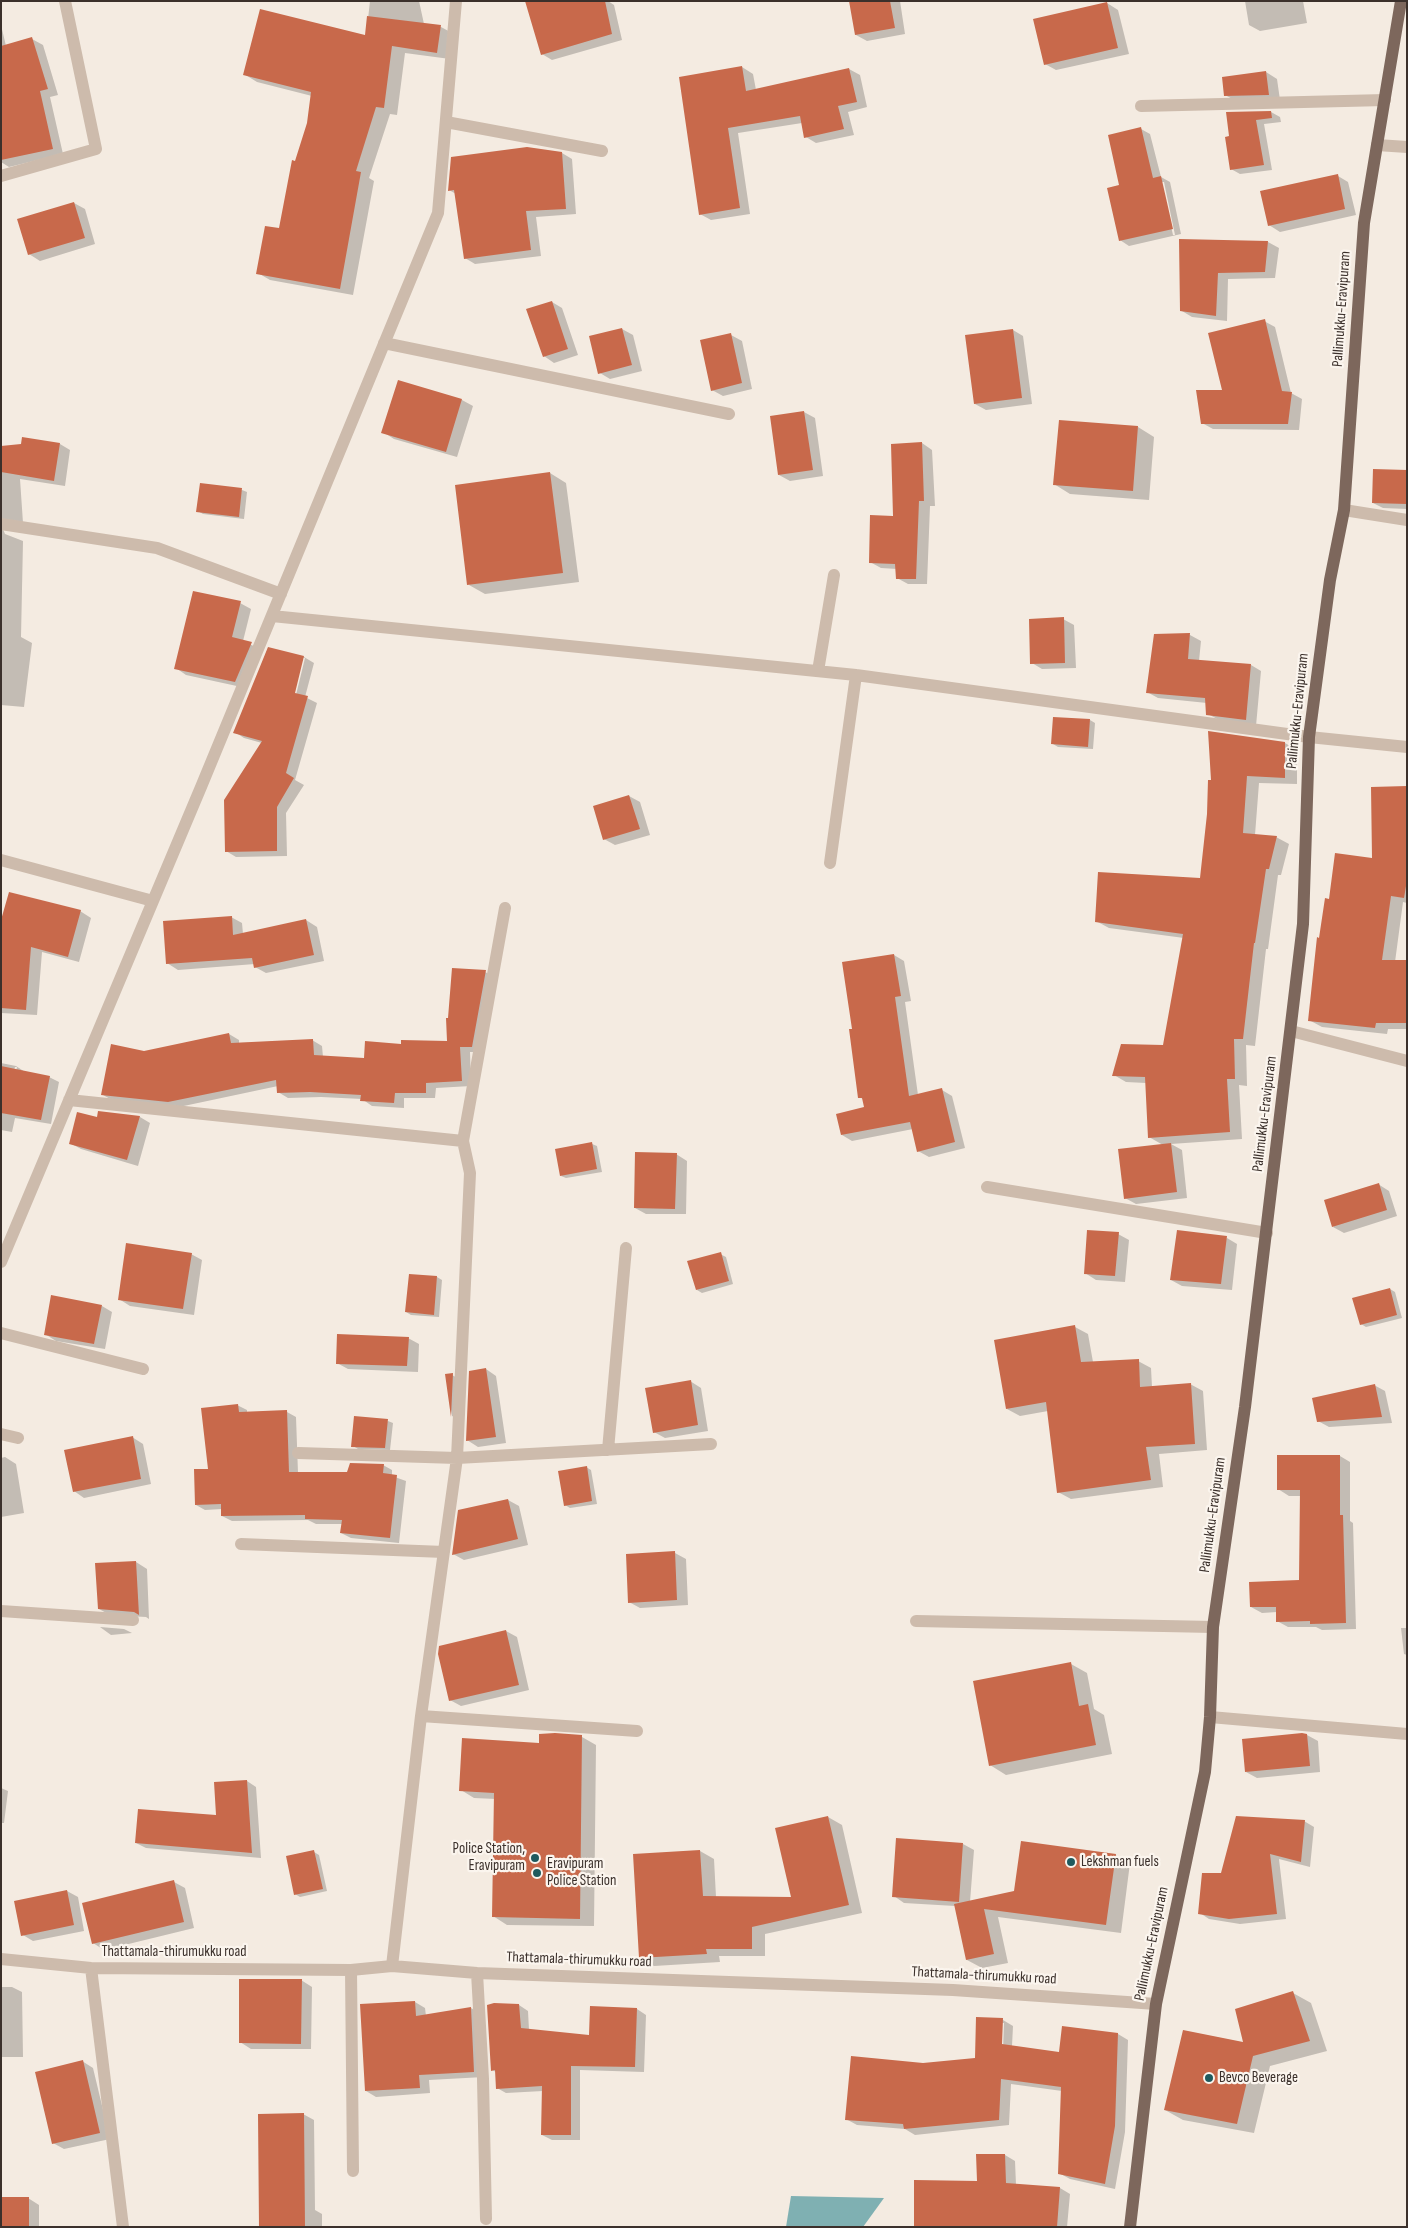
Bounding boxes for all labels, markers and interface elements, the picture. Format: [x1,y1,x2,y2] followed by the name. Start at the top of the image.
[1329,250,1355,368] street label: Pallimukku-Eravipuram
[1283,652,1313,770] street label: Pallimukku-Eravipuram
[1249,1055,1281,1173] street label: Pallimukku-Eravipuram
[1196,1456,1230,1574] street label: Pallimukku-Eravipuram
[453,1840,525,1875] place label: Police Station, Eravipuram
[529,1852,541,1864] marker: Police Station, Eravipuram
[1081,1853,1159,1871] place label: Lekshman fuels
[547,1855,617,1890] place label: Eravipuram Police Station
[1065,1856,1077,1868] marker: Lekshman fuels
[531,1867,543,1879] marker: Eravipuram Police Station
[1131,1885,1173,2003] street label: Pallimukku-Eravipuram
[101,1943,247,1961] street label: Thattamala-thirumukku road
[506,1948,652,1972] street label: Thattamala-thirumukku road
[911,1963,1057,1989] street label: Thattamala-thirumukku road
[1219,2069,1298,2087] place label: Bevco Beverage
[1203,2072,1215,2084] marker: Bevco Beverage

